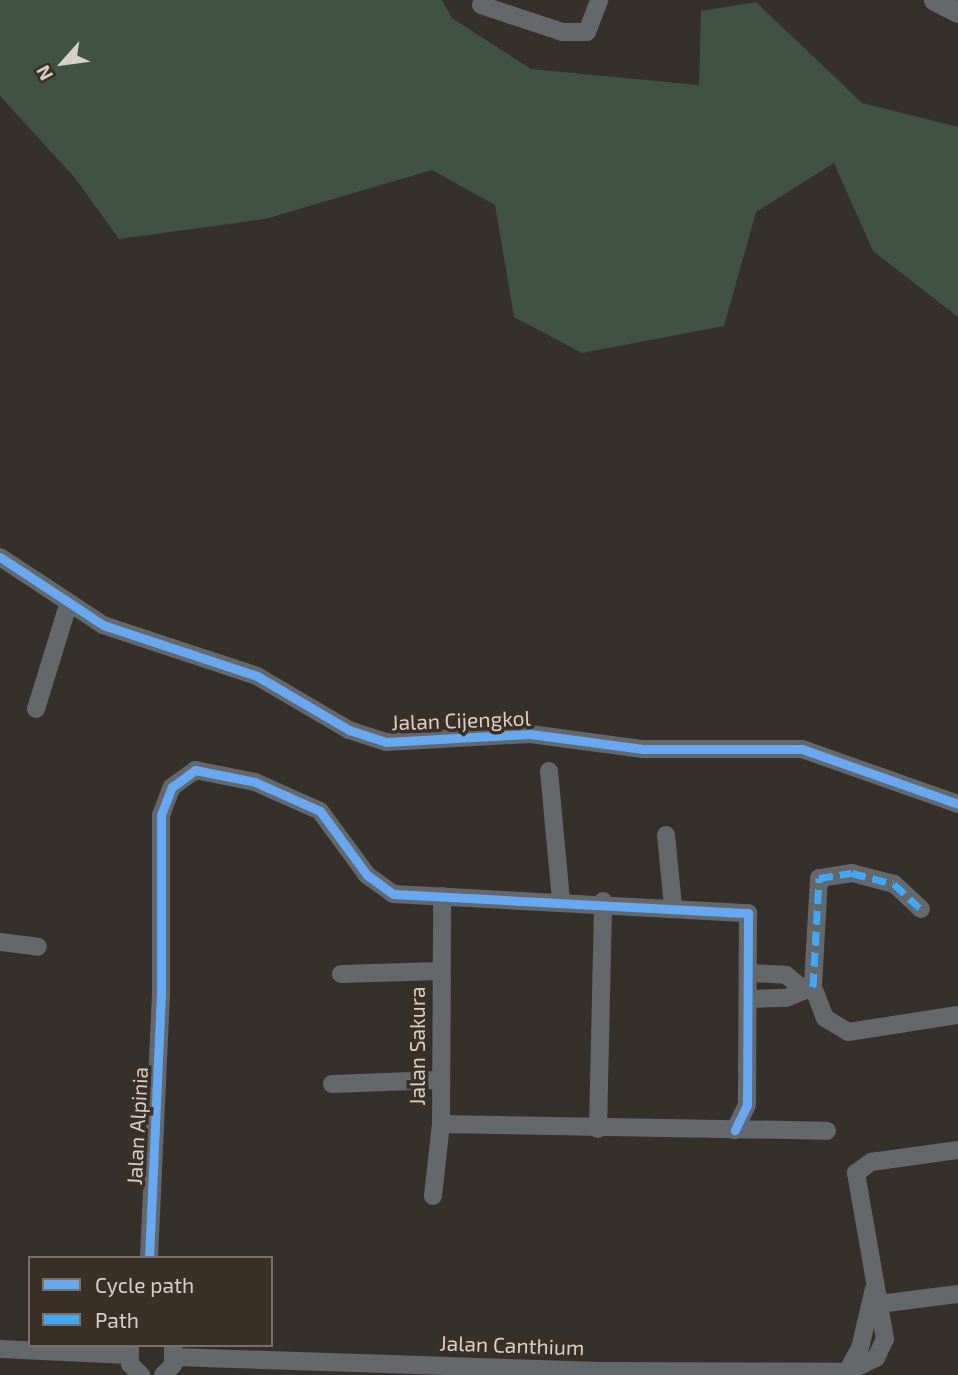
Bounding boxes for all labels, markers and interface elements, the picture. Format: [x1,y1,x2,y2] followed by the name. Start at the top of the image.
[28,28,98,98] north arrow
[31,62,57,85] text: N
[391,705,531,735] street label: Jalan Cijengkol
[404,986,430,1106] street label: Jalan Sakura
[121,1066,153,1186] street label: Jalan Alpinia
[28,1256,273,1347] legend
[95,1272,194,1297] text: Cycle path
[95,1307,139,1332] text: Path
[439,1330,585,1360] street label: Jalan Canthium

